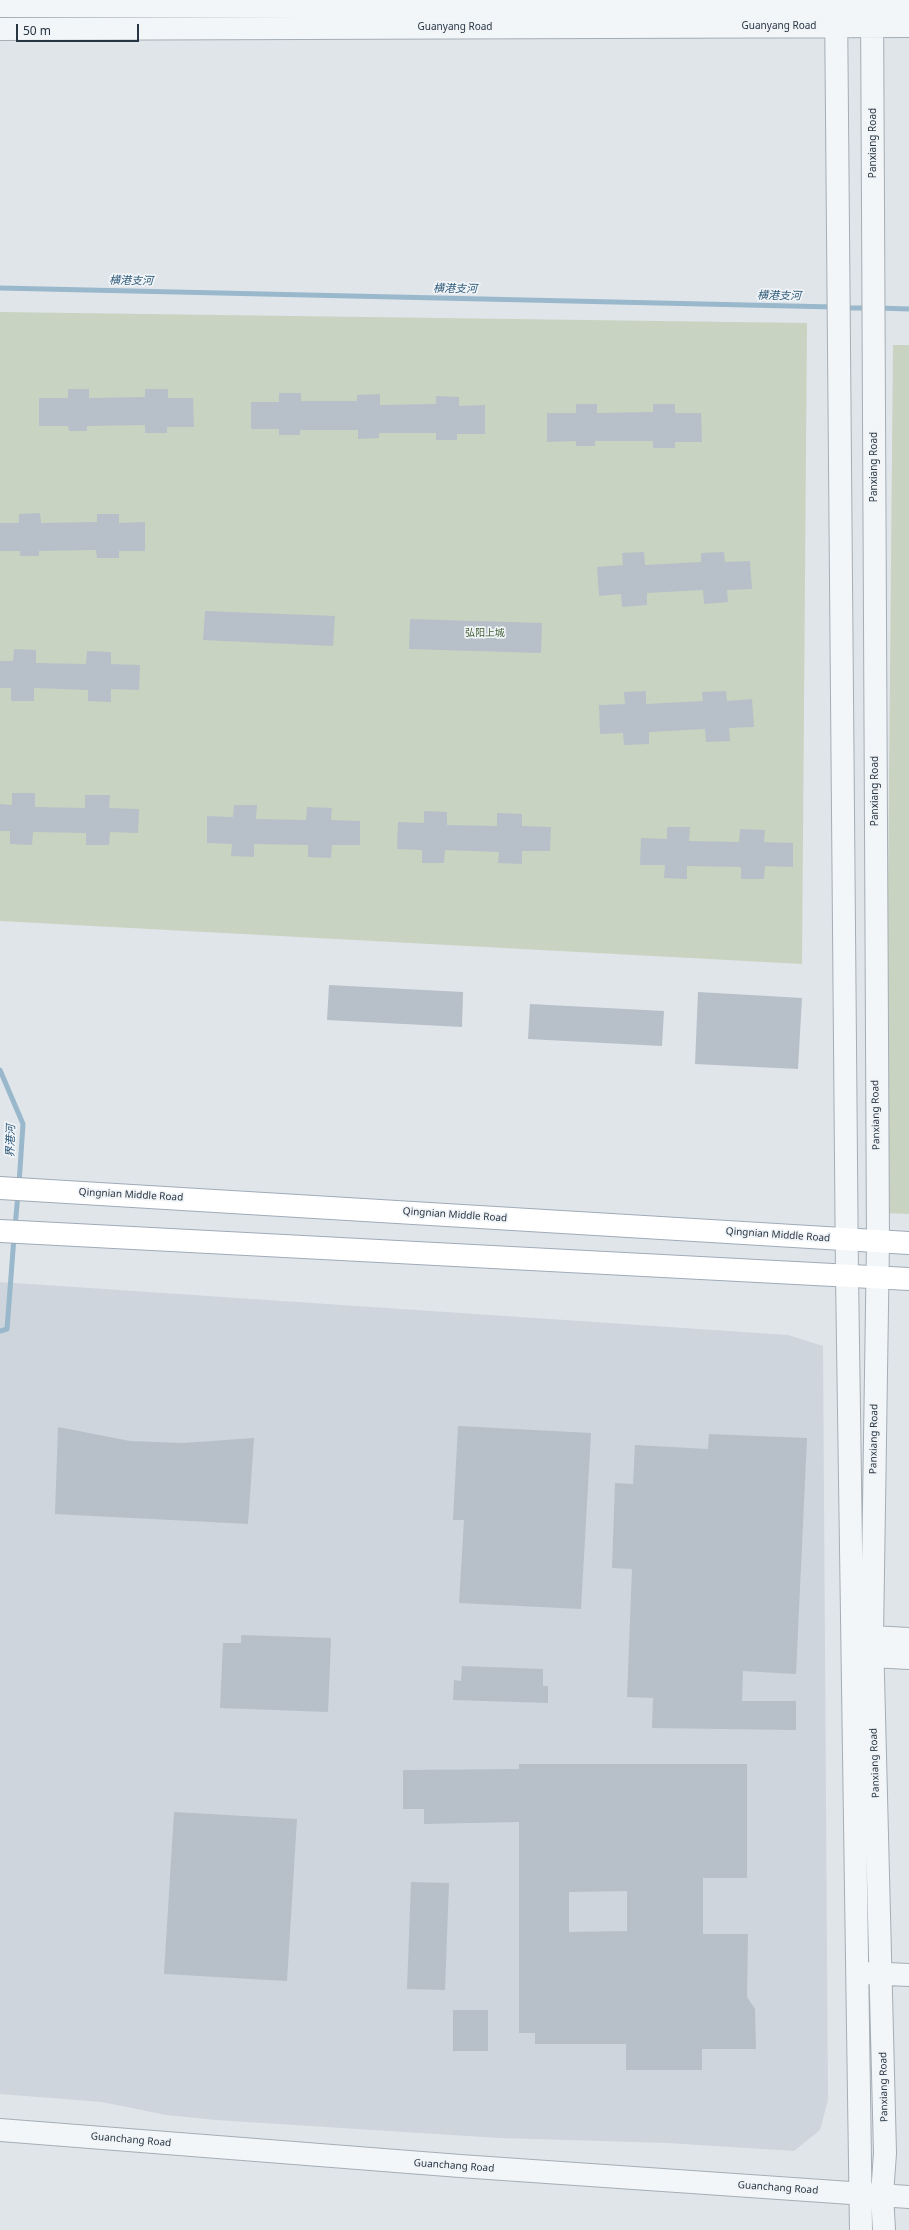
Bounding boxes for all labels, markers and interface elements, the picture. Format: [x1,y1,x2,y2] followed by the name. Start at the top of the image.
[18,16,141,42] scale bar
[742,20,816,32] street label: Guanyang Road
[418,21,492,33] street label: Guanyang Road
[23,22,51,39] text: 50 m
[867,108,879,178] street label: Panxiang Road
[109,274,153,288] water label: 横港支河
[433,282,477,296] water label: 横港支河
[757,289,801,303] water label: 横港支河
[868,432,880,502] street label: Panxiang Road
[465,627,505,639] park label: 弘阳上城
[869,756,881,826] street label: Panxiang Road
[869,1080,883,1150] street label: Panxiang Road
[4,1124,18,1158] water label: 界港河
[78,1186,184,1204] street label: Qingnian Middle Road
[402,1205,508,1225] street label: Qingnian Middle Road
[725,1225,831,1245] street label: Qingnian Middle Road
[867,1404,881,1474] street label: Panxiang Road
[868,1728,882,1798] street label: Panxiang Road
[877,2052,891,2122] street label: Panxiang Road
[90,2131,172,2149] street label: Guanchang Road
[413,2157,495,2175] street label: Guanchang Road
[737,2179,819,2197] street label: Guanchang Road

